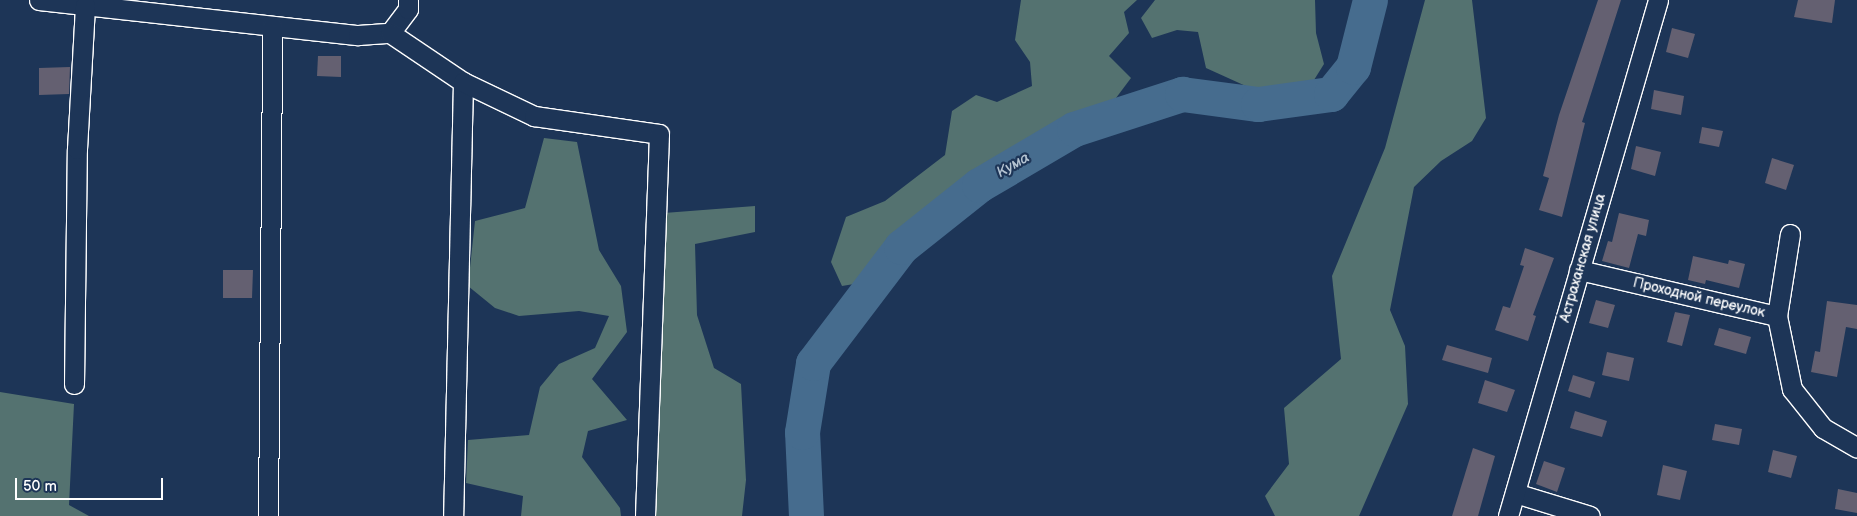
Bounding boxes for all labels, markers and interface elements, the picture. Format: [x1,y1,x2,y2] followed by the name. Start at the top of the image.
[993,148,1033,182] water label: Кума
[1557,192,1609,324] street label: Астраханская улица
[1631,275,1767,321] street label: Проходной переулок
[18,468,165,500] scale bar
[23,477,57,496] text: 50 m

